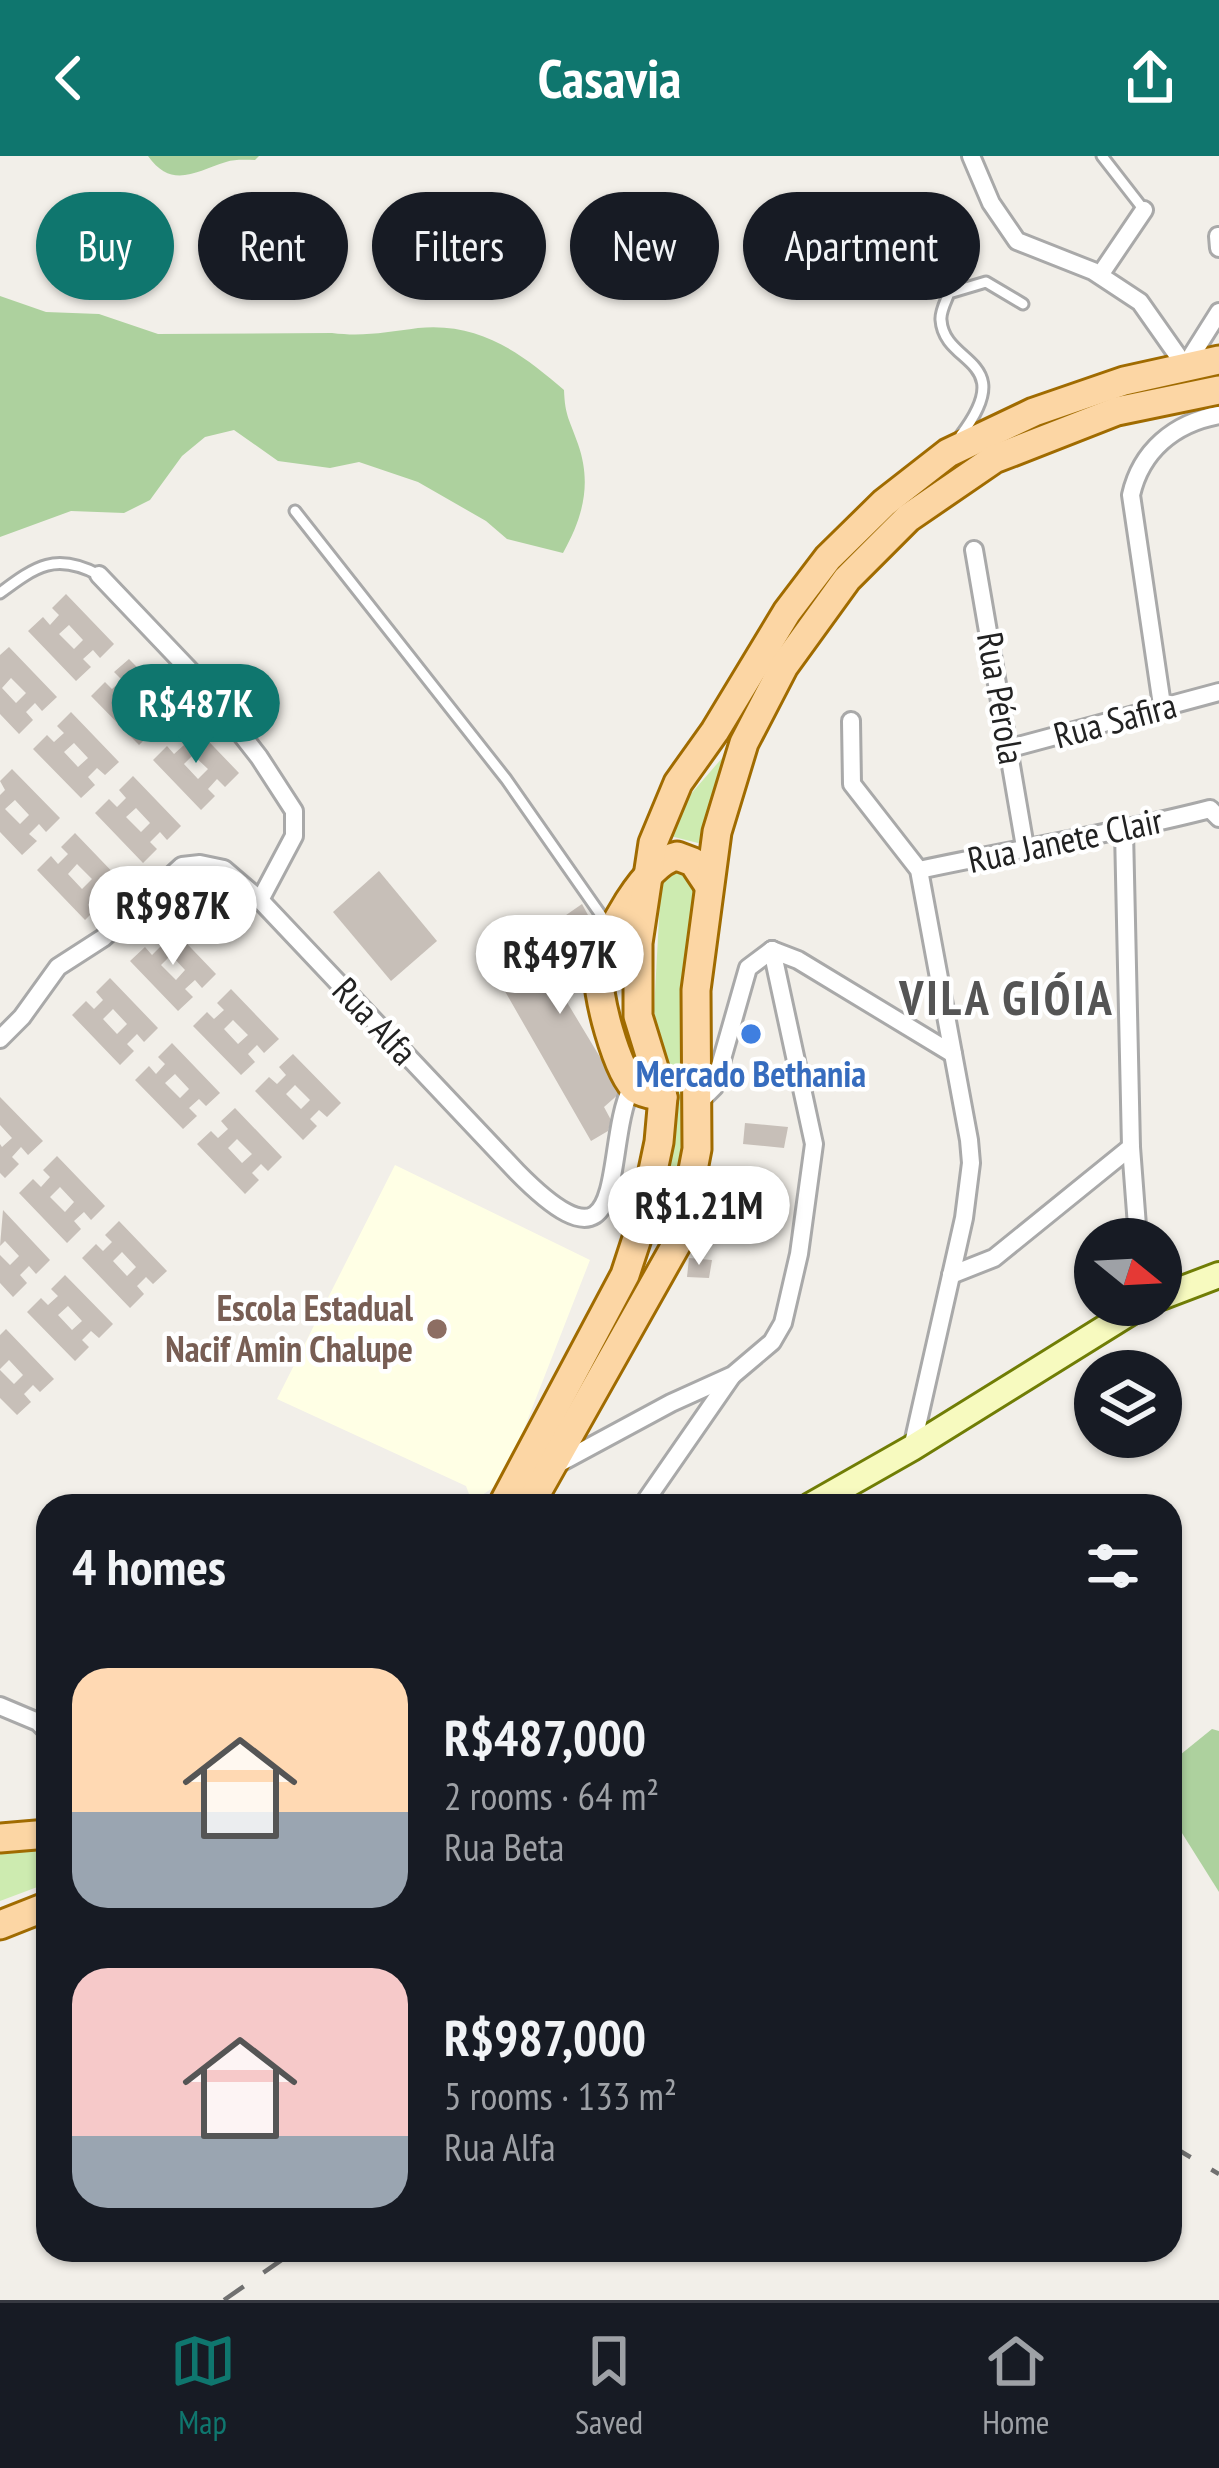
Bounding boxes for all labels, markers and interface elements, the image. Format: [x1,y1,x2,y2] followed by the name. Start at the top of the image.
[538,43,681,113] text: Casavia
[36,45,102,111] icon: back
[1117,45,1183,111] icon: share
[36,192,174,300] chip: Buy
[198,192,348,300] chip: Rent
[372,192,546,300] chip: Filters
[570,192,719,300] chip: New
[743,192,980,300] chip: Apartment
[967,628,1036,768] street label: Rua Pérola
[98,664,294,766] pin: R$487K
[139,677,253,728] text: R$487K
[1049,681,1181,758] street label: Rua Safira
[963,796,1167,883] street label: Rua Janete Clair
[75,866,271,968] pin: R$987K
[116,879,230,930] text: R$987K
[462,915,658,1017] pin: R$497K
[503,928,617,979] text: R$497K
[898,966,1115,1028] district label: VILA GIÓIA
[323,967,428,1074] street label: Rua Alfa
[738,1021,764,1047] marker: Mercado Bethania
[636,1050,866,1097] place label: Mercado Bethania
[588,1166,810,1268] pin: R$1.21M
[635,1179,763,1230] text: R$1.21M
[1074,1218,1182,1326] north arrow
[1074,1218,1182,1458] map controls
[165,1284,413,1372] place label: Escola Estadual Nacif Amin Chalupe
[424,1316,450,1342] marker: Escola Estadual Nacif Amin Chalupe
[1074,1350,1182,1458] button: layers
[72,1533,226,1599] text: 4 homes
[1080,1533,1146,1599] icon: filters
[444,1704,646,1770] text: R$487,000
[168,1716,312,1860] icon: home
[444,1770,659,1821] text: 2 rooms · 64 m²
[444,1821,564,1872] text: Rua Beta
[444,2004,646,2070] text: R$987,000
[168,2016,312,2160] icon: home
[444,2070,677,2121] text: 5 rooms · 133 m²
[444,2121,556,2172] text: Rua Alfa
[170,2328,236,2443] tab: Map
[575,2328,643,2443] tab: Saved
[982,2328,1049,2443] tab: Home

